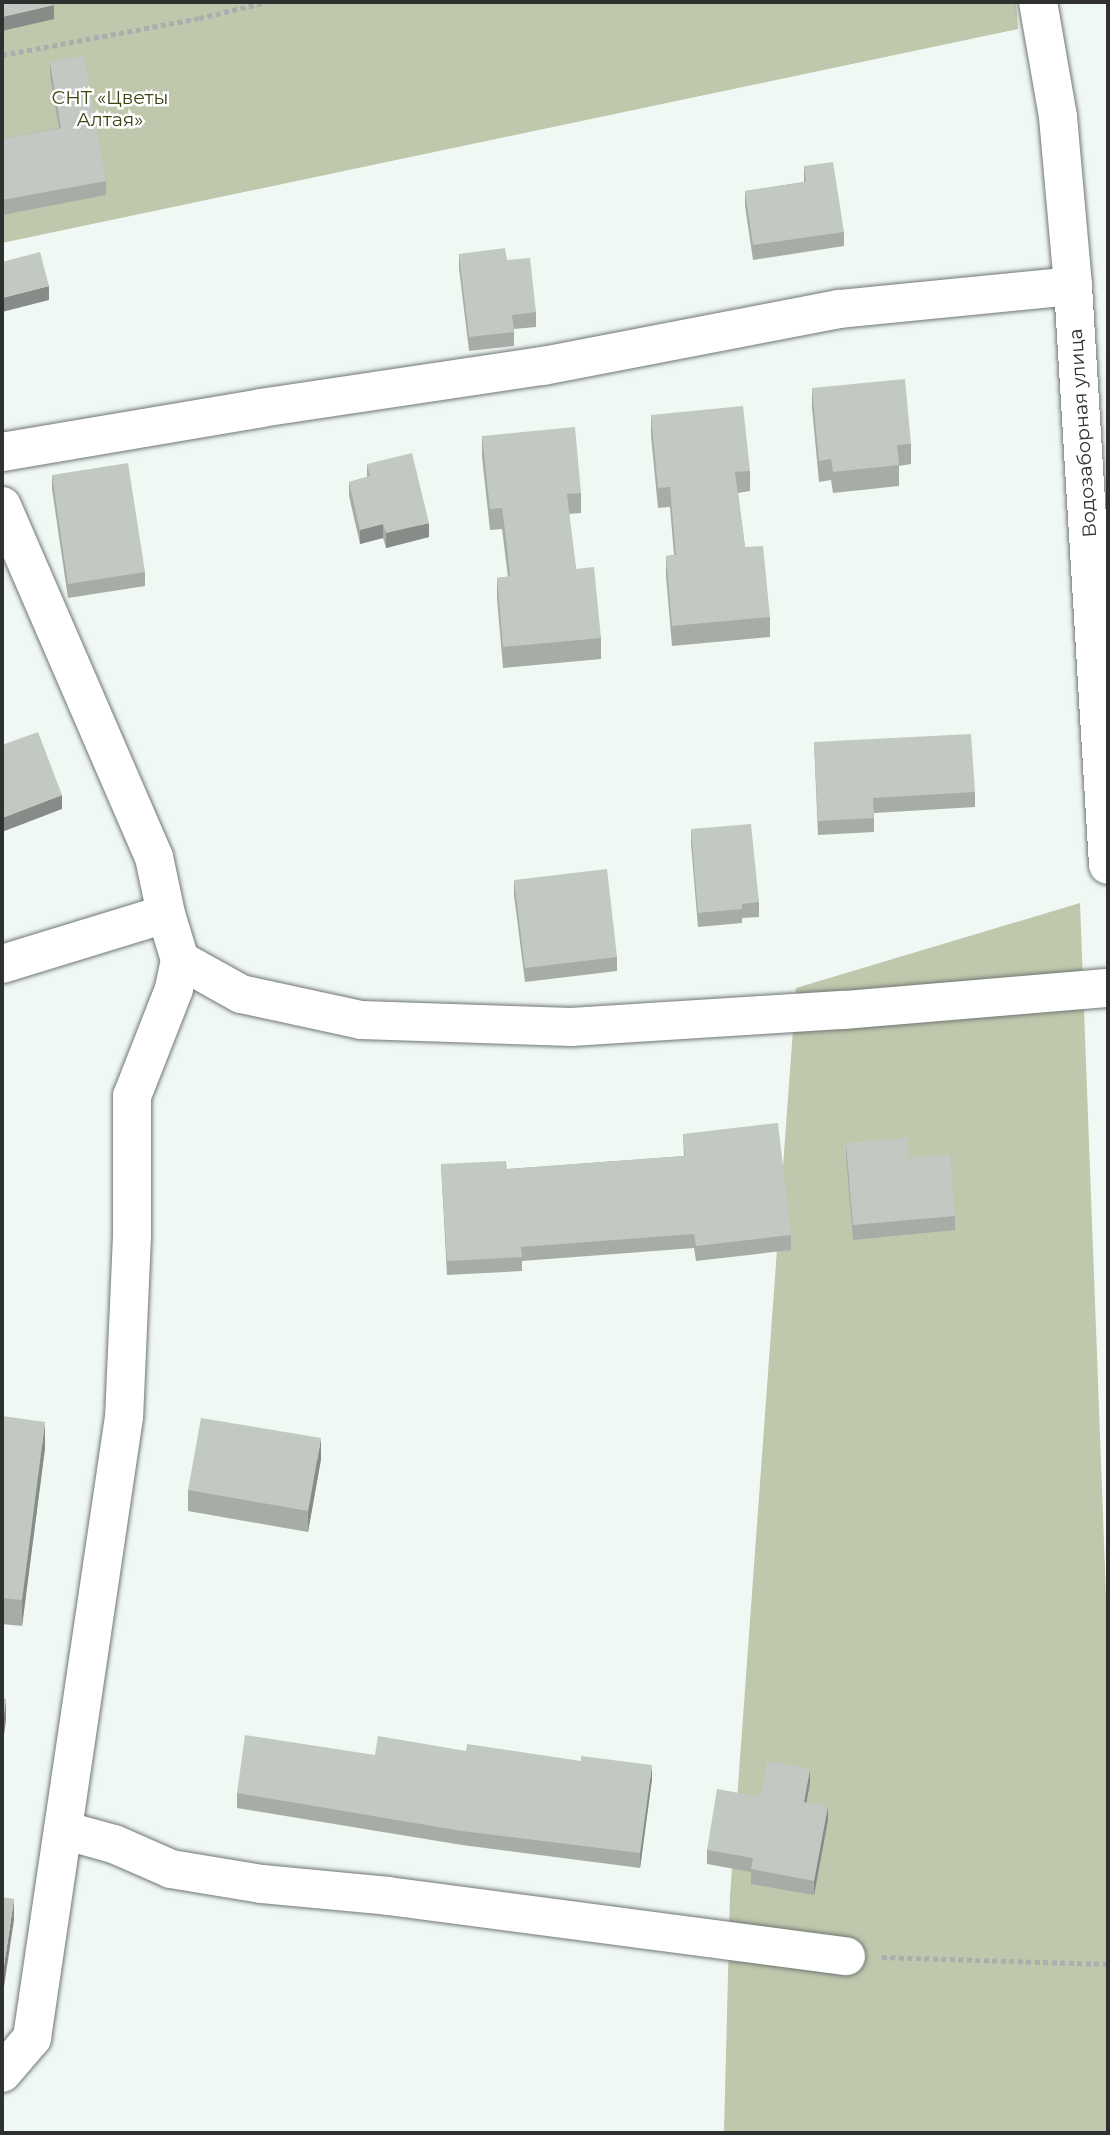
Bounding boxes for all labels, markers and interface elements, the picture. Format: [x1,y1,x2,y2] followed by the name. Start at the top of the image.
[52,87,168,131] park label: СНТ «Цветы Алтая»
[1064,328,1102,538] street label: Водозаборная улица

